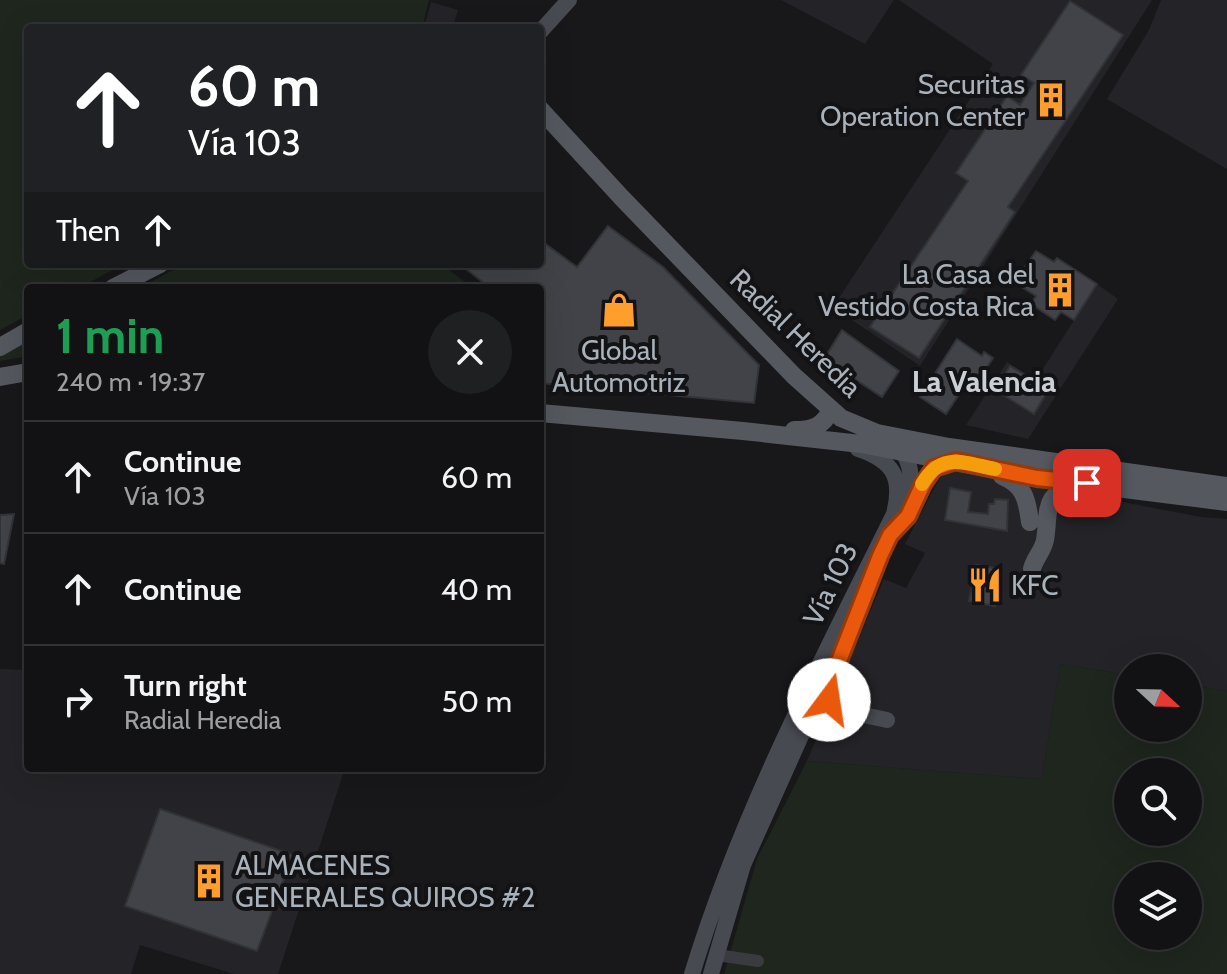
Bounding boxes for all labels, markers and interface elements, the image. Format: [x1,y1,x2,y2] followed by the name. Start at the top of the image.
[188,52,320,120] text: 60 m
[56,56,160,160] icon: ahead
[820,67,1025,133] place label: Securitas Operation Center
[1032,81,1070,119] building icon: Securitas Operation Center
[188,120,301,164] text: Vía 103
[136,208,180,252] icon: ahead
[56,212,120,249] text: Then
[818,257,1035,323] place label: La Casa del Vestido Costa Rica
[723,262,869,404] street label: Radial Heredia
[1041,271,1079,309] building icon: La Casa del Vestido Costa Rica
[600,291,638,329] shop icon: Global Automotriz
[56,307,164,365] text: 1 min
[428,310,512,394] button: close
[552,333,686,399] place label: Global Automotriz
[912,363,1056,400] district label: La Valencia
[56,366,205,398] text: 240 m · 19:37
[124,443,241,480] text: Continue
[1053,449,1121,517] pin
[56,455,100,499] icon: ahead
[441,459,512,496] text: 60 m
[1065,461,1109,505] icon: arrive
[124,480,206,512] text: Vía 103
[795,537,865,631] street label: Vía 103
[966,566,1004,604] restaurant icon: KFC
[56,567,100,611] icon: ahead
[1011,568,1059,602] place label: KFC
[124,571,241,608] text: Continue
[441,571,512,608] text: 40 m
[1114,654,1202,742] north arrow
[1114,654,1202,950] map controls
[787,658,871,742] position arrow
[124,667,247,704] text: Turn right
[56,679,100,723] icon: right
[442,683,512,720] text: 50 m
[124,704,281,736] text: Radial Heredia
[1114,758,1202,846] button: search
[235,848,535,914] place label: ALMACENES GENERALES QUIROS #2
[190,862,228,900] building icon: ALMACENES GENERALES QUIROS #2
[1114,862,1202,950] button: layers

